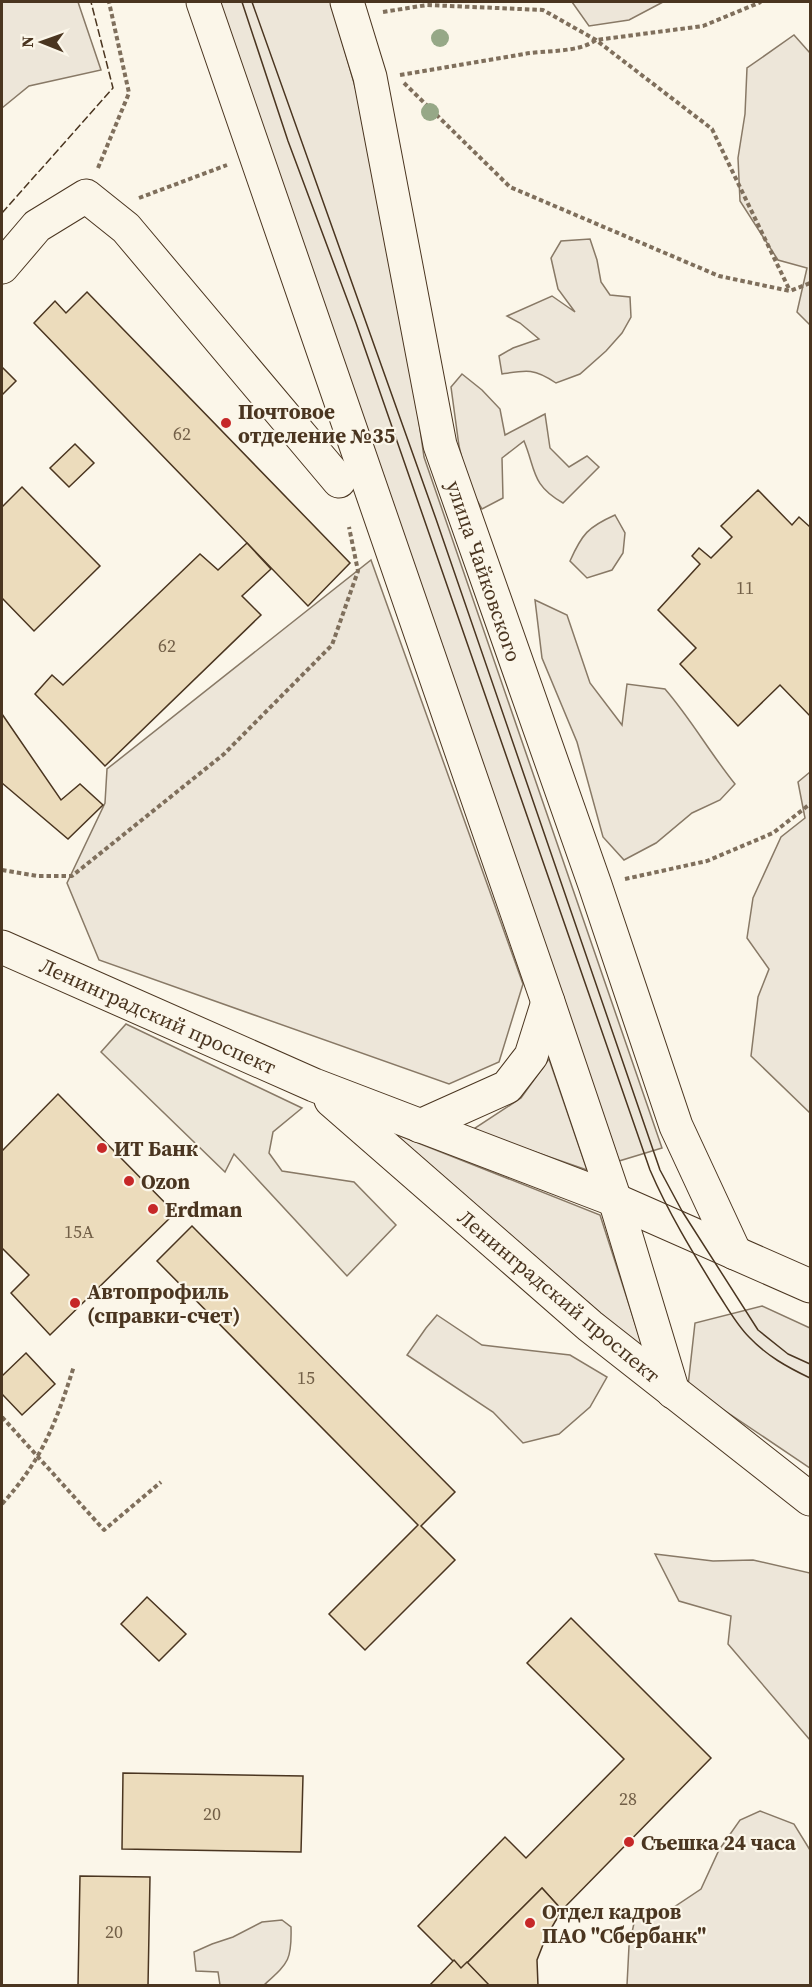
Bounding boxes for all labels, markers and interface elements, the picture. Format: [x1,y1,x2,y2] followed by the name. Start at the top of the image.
[12,12,72,72] north arrow
[16,35,38,48] text: N
[238,397,395,450] place label: Почтовое отделение №35
[219,416,233,430] marker: Почтовое отделение №35
[173,421,191,446] house number: 62
[439,477,529,665] street label: улица Чайковского
[736,575,754,600] house number: 11
[158,633,176,658] house number: 62
[35,951,281,1081] street label: Ленинградский проспект
[114,1134,199,1163] place label: ИТ Банк
[95,1141,109,1155] marker: ИТ Банк
[141,1167,190,1196] place label: Ozon
[122,1174,136,1188] marker: Ozon
[165,1195,242,1224] place label: Erdman
[146,1202,160,1216] marker: Erdman
[452,1203,666,1389] street label: Ленинградский проспект
[64,1219,94,1244] house number: 15А
[87,1277,240,1330] place label: Автопрофиль (справки-счет)
[68,1296,82,1310] marker: Автопрофиль (справки-счет)
[297,1365,315,1390] house number: 15
[619,1786,637,1811] house number: 28
[203,1801,221,1826] house number: 20
[641,1828,797,1857] place label: Съешка 24 часа
[622,1835,636,1849] marker: Съешка 24 часа
[542,1897,706,1950] place label: Отдел кадров ПАО "Сбербанк"
[523,1916,537,1930] marker: Отдел кадров ПАО "Сбербанк"
[105,1919,123,1944] house number: 20

